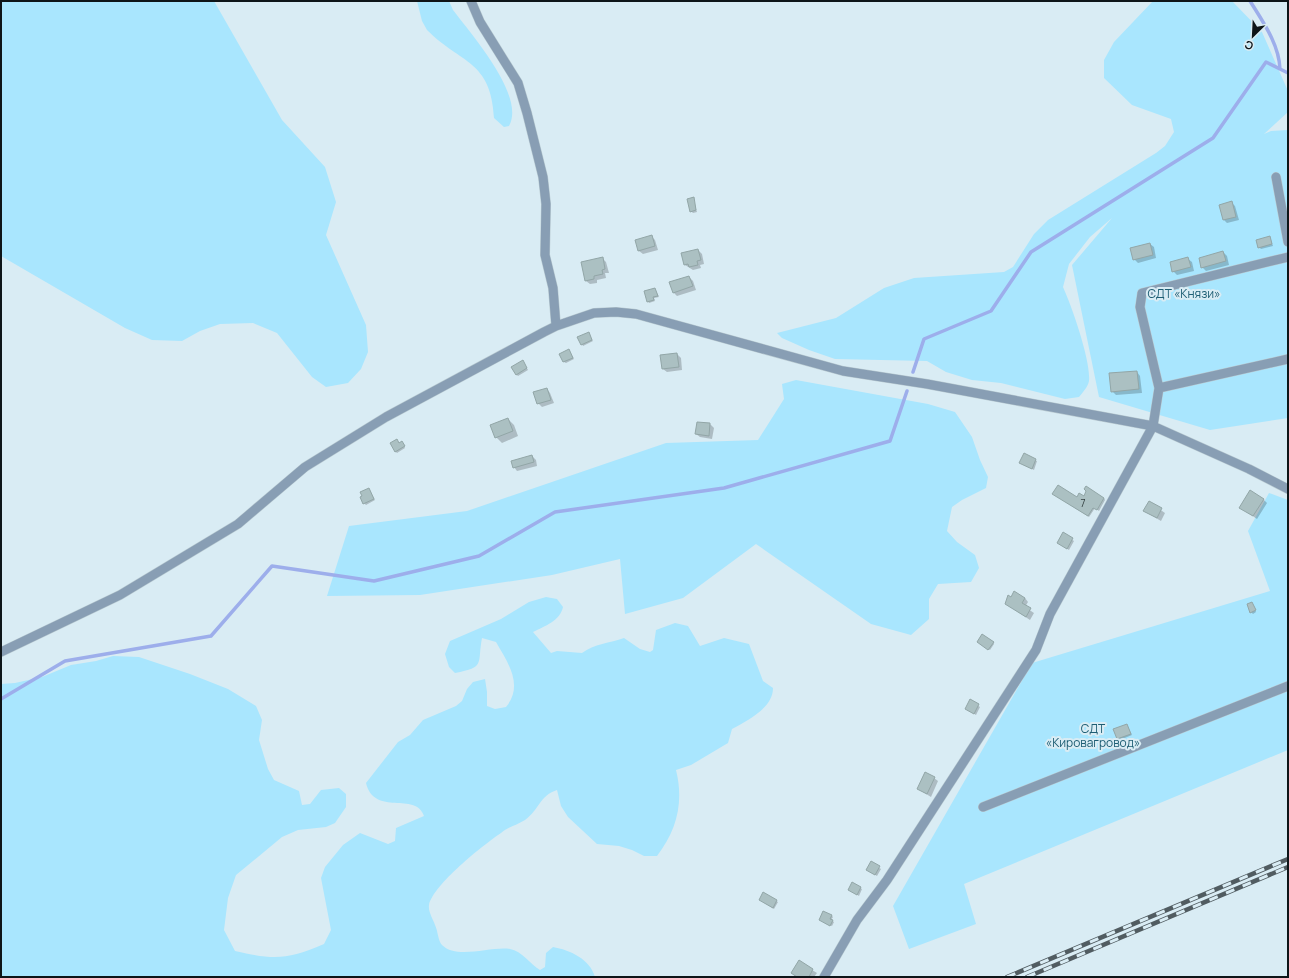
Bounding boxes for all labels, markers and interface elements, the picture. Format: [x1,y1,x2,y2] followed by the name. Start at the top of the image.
[1233,16,1273,56] north arrow
[1242,37,1255,54] text: С
[1148,285,1221,302] park label: СДТ «Князи»
[1080,496,1086,510] house number: 7
[1046,720,1140,751] park label: СДТ «Кировагровод»

